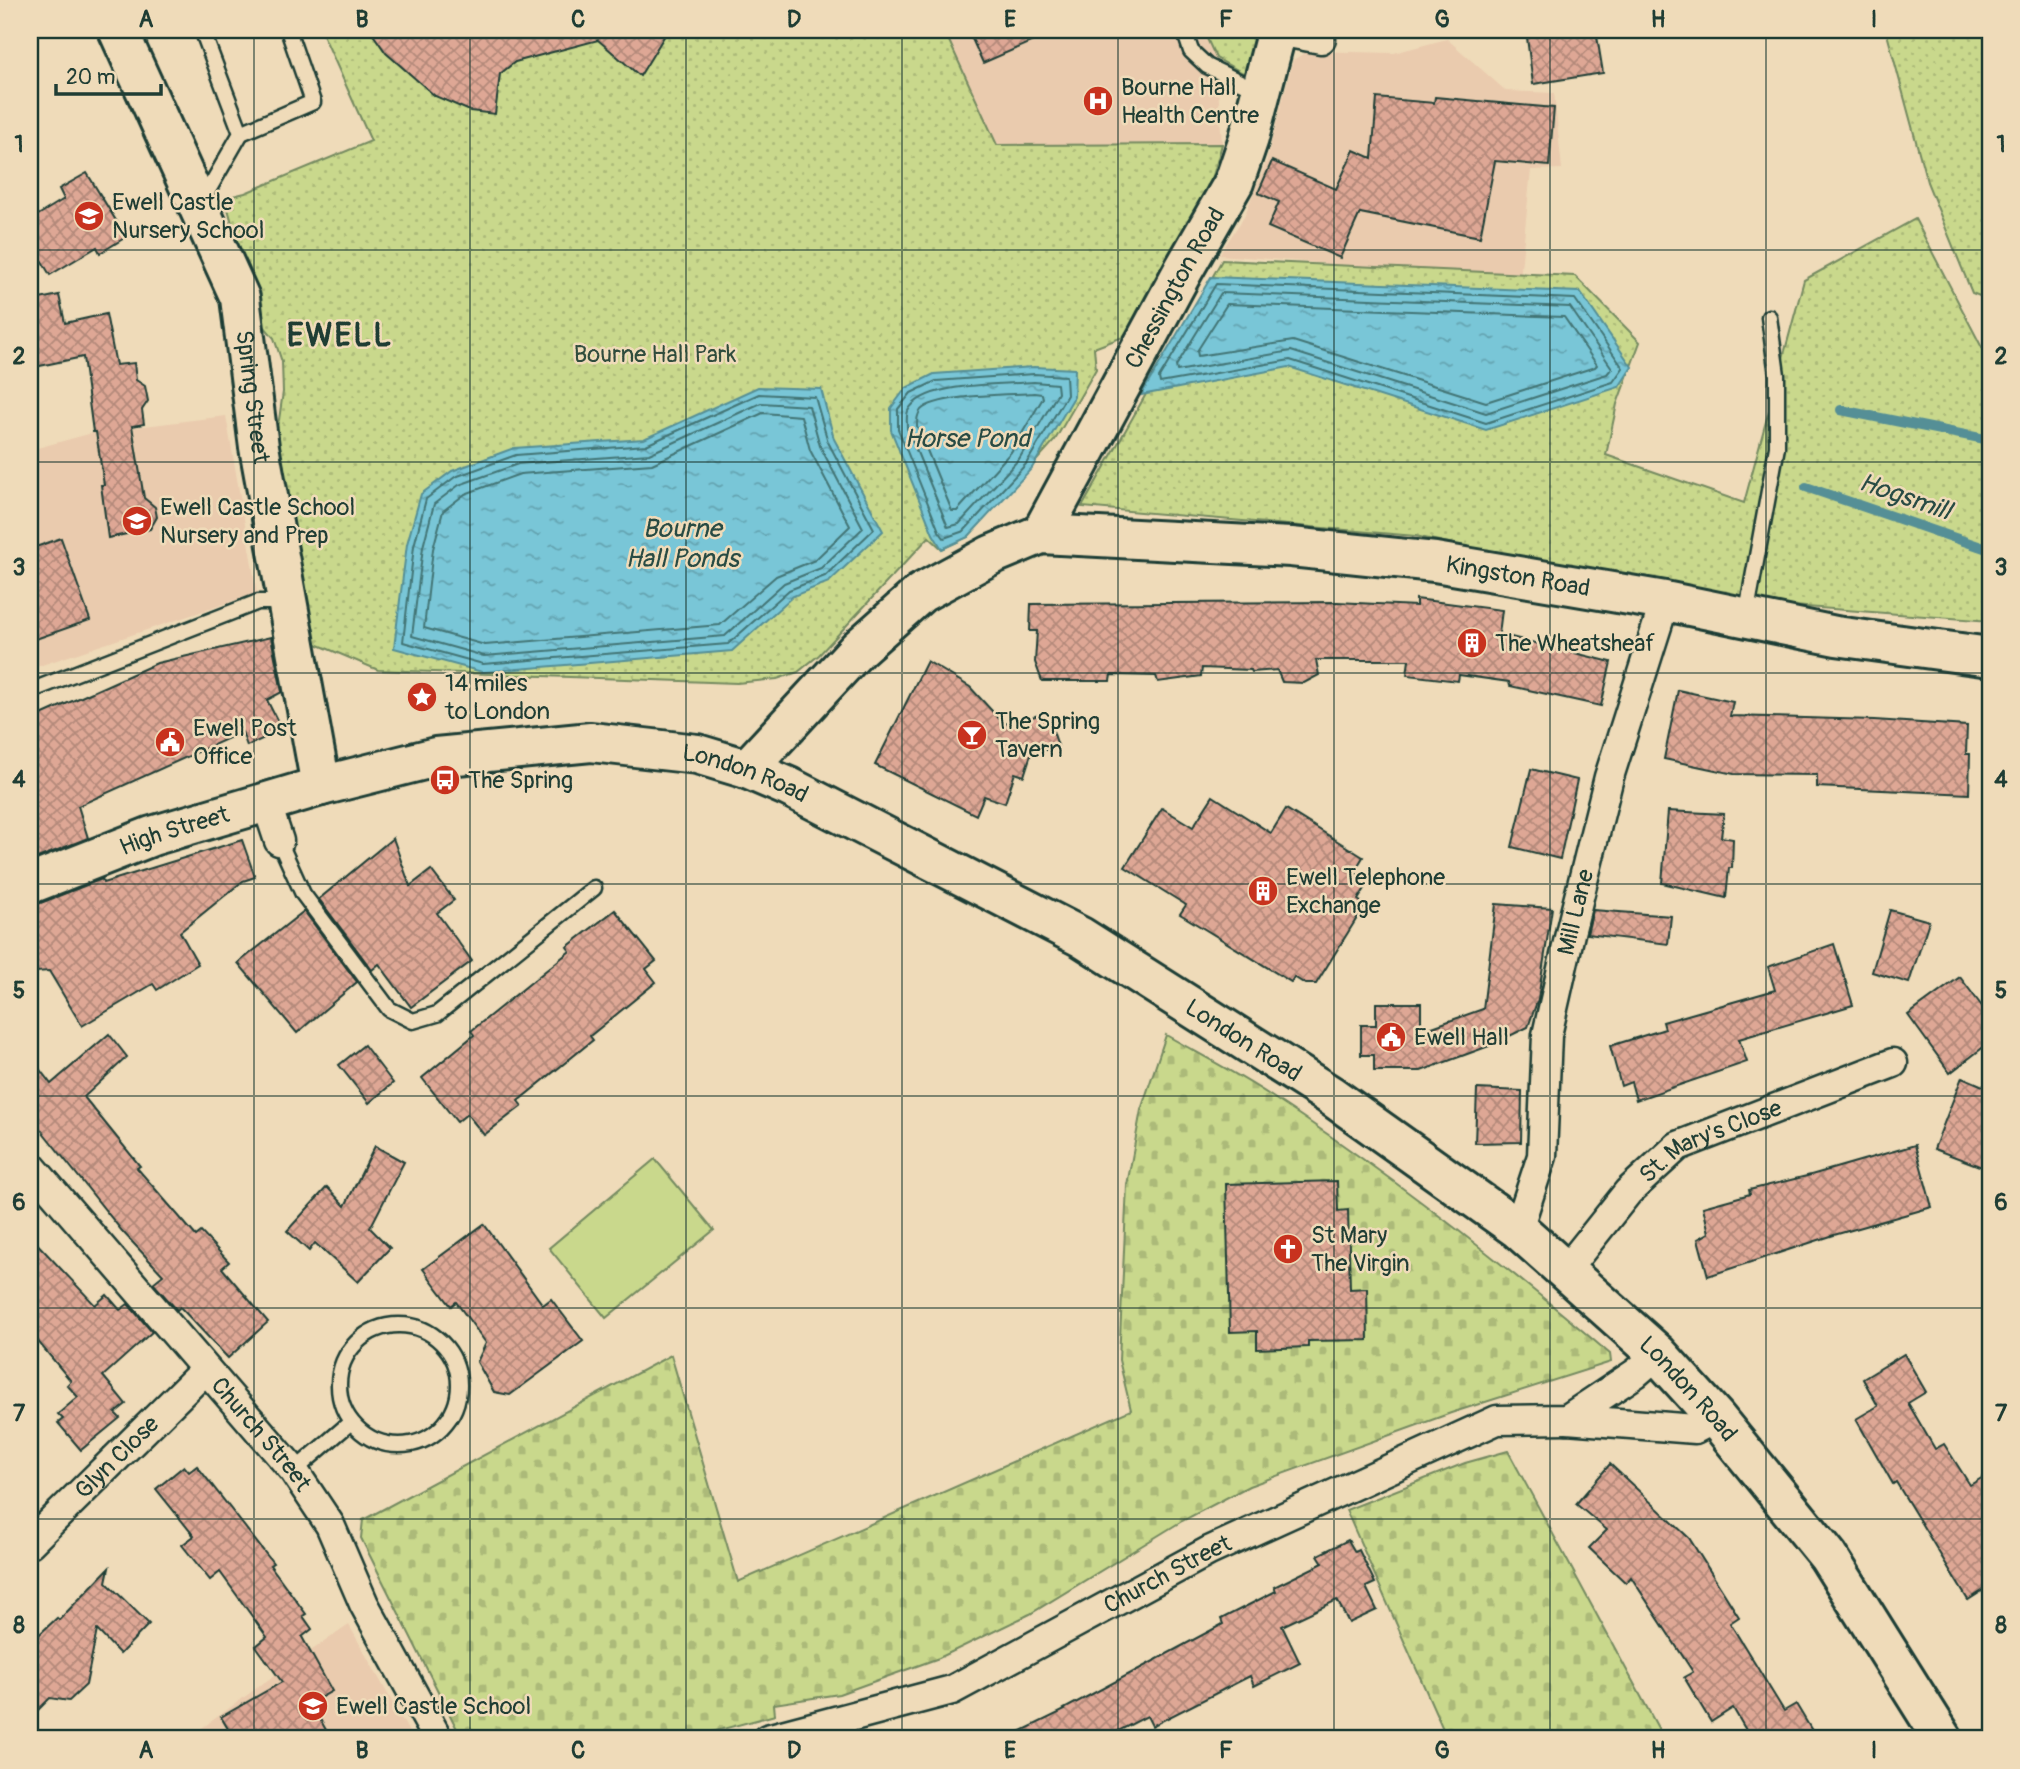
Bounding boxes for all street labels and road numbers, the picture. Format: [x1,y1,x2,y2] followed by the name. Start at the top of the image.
[1118,202,1231,374] street label: Chessington Road
[230,328,276,466] street label: Spring Street
[1444,550,1592,603] street label: Kingston Road
[681,738,813,809] street label: London Road
[115,799,233,862] street label: High Street
[1551,866,1600,958] street label: Mill Lane
[1180,992,1307,1088] street label: London Road
[1633,1093,1786,1189] street label: St. Mary's Close
[1633,1330,1744,1447] street label: London Road
[205,1371,318,1497] street label: Church Street
[69,1409,165,1505] street label: Glyn Close
[1098,1528,1236,1620] street label: Church Street

